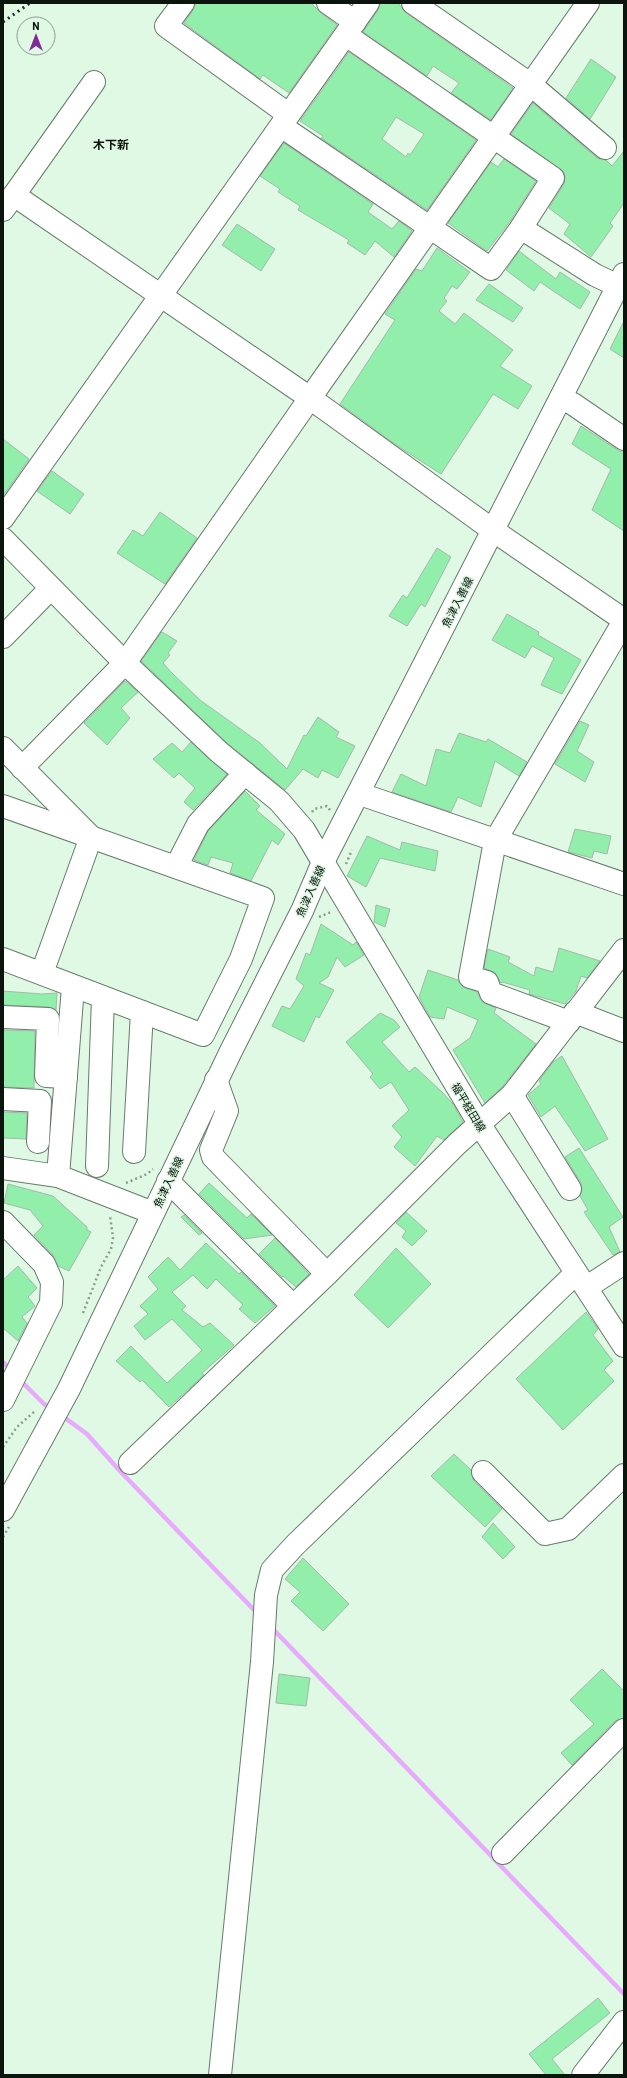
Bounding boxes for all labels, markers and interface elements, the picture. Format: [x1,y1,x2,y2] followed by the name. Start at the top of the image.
[16,16,56,56] north arrow
[32,19,40,32] text: N
[93,137,129,151] district label: 木下新
[439,575,475,629] street label: 魚津入善線
[293,863,327,919] street label: 魚津入善線
[449,1080,489,1134] street label: 福平経田線
[150,1154,186,1210] street label: 魚津入善線

